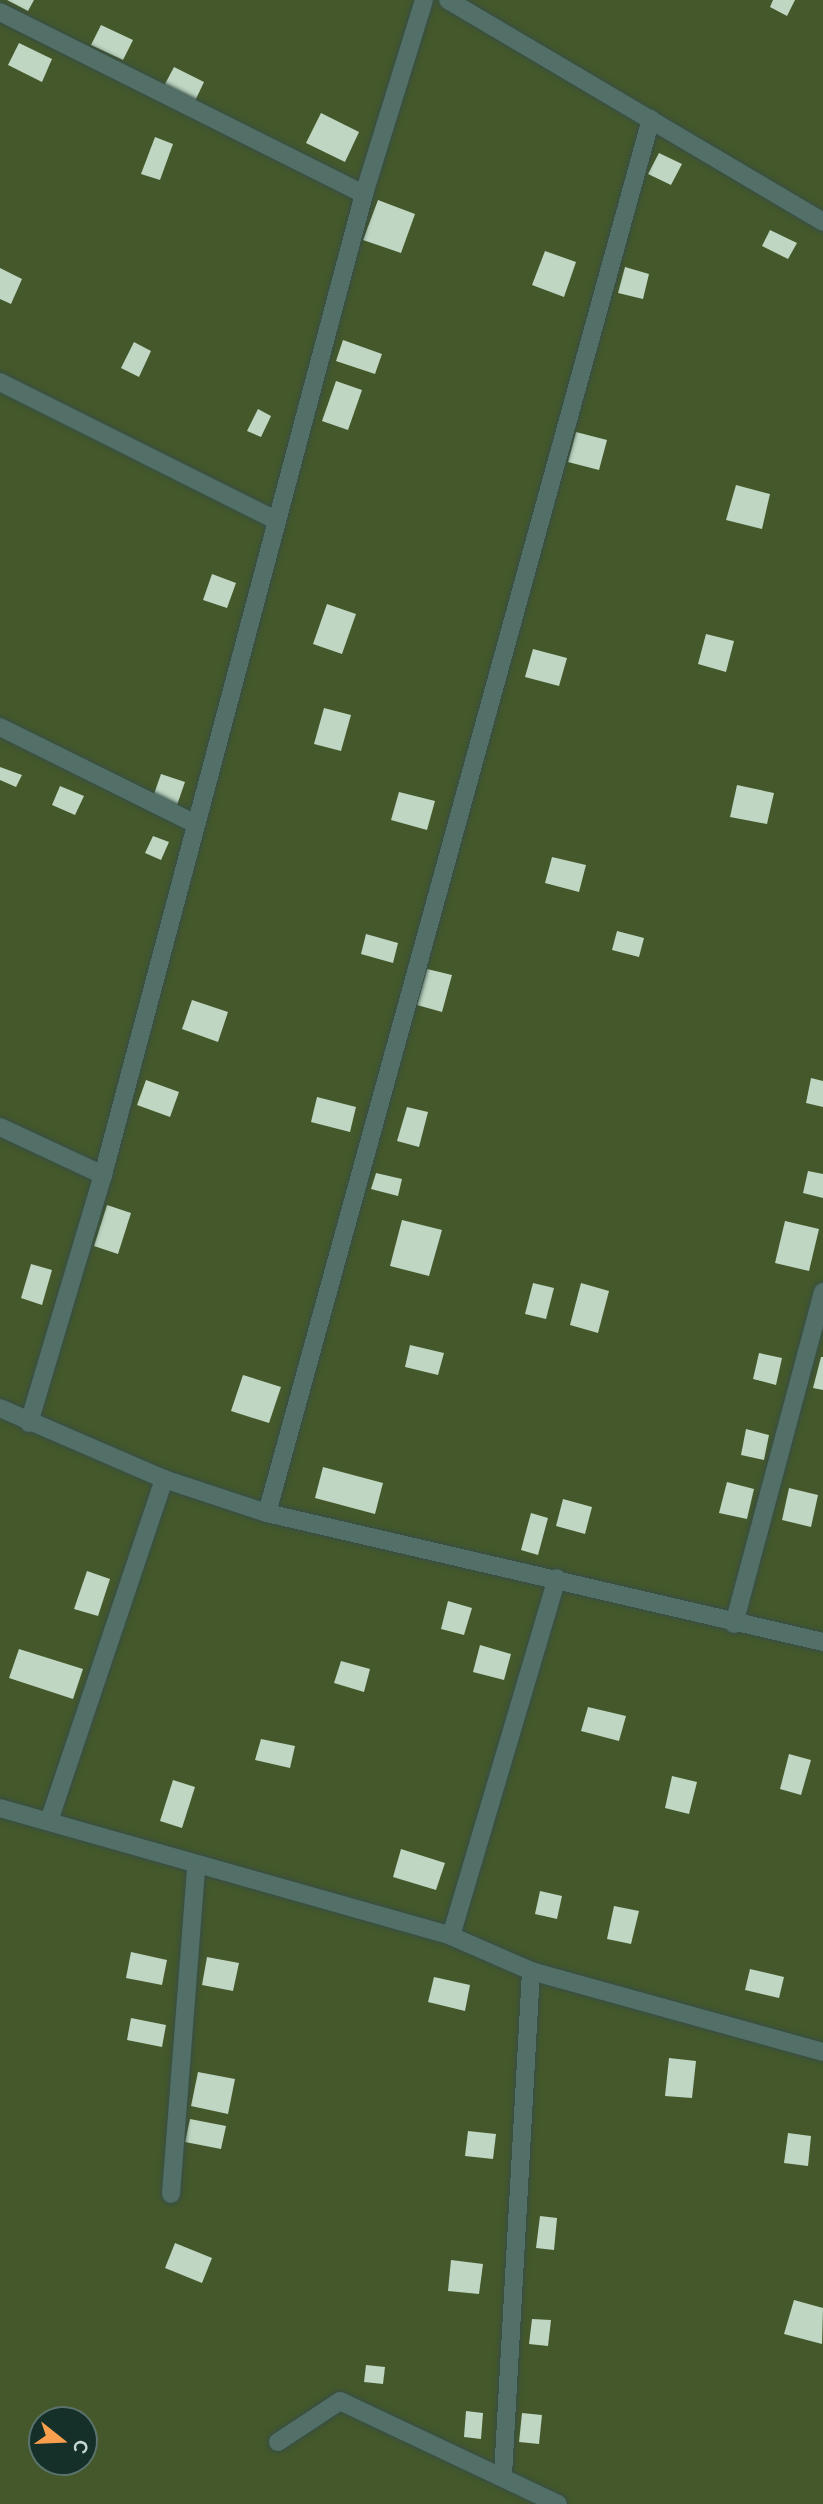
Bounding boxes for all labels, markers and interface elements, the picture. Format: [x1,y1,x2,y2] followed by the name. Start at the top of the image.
[28,2406,98,2476] north arrow
[69,2437,94,2456] text: С

